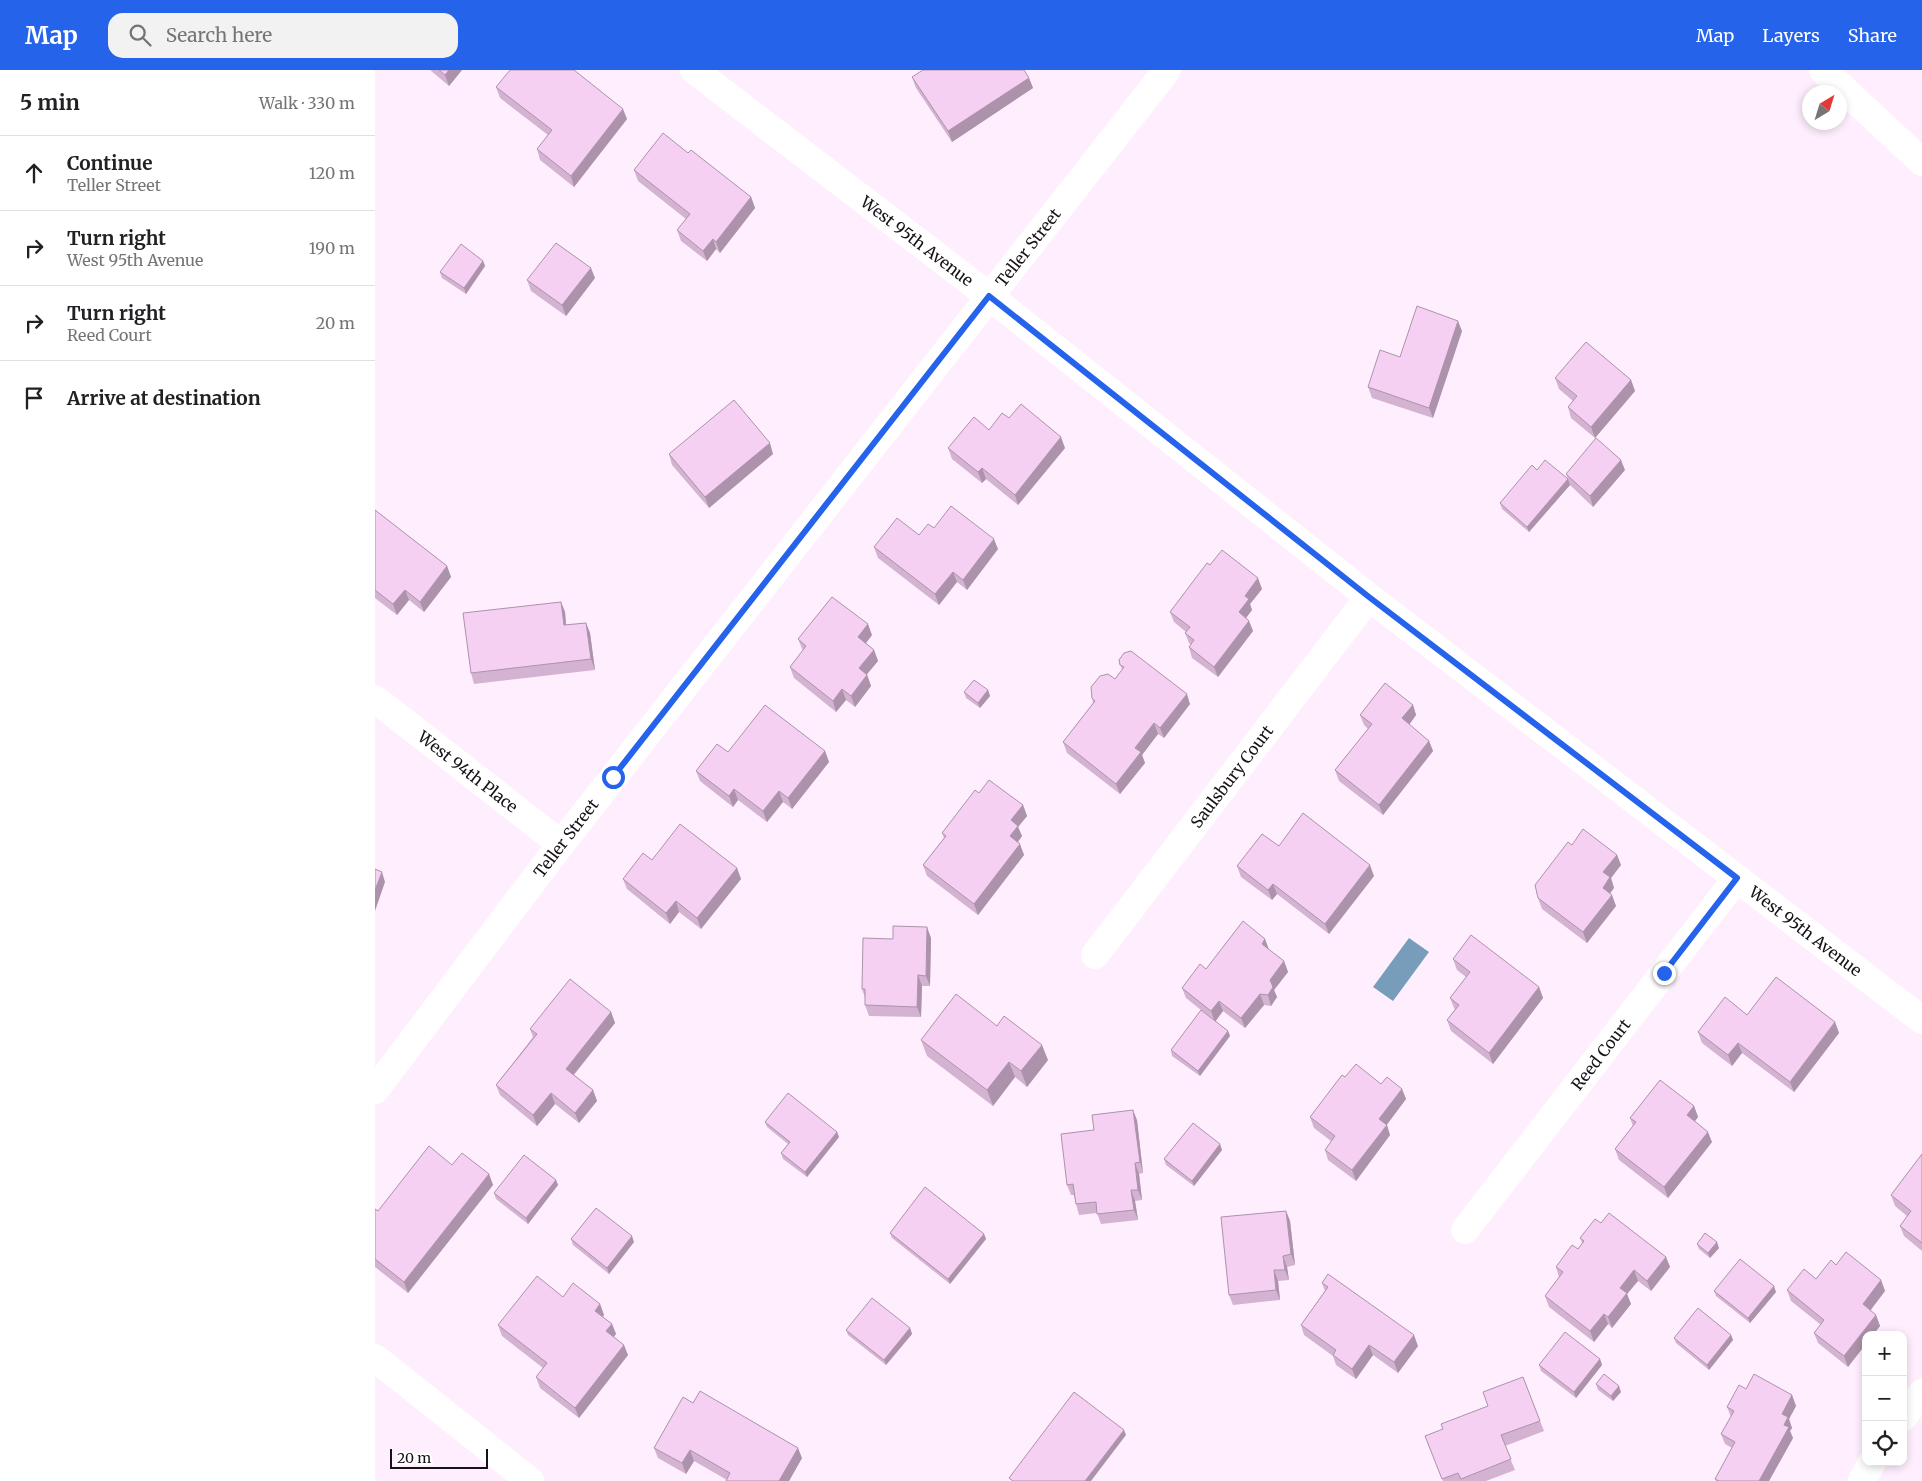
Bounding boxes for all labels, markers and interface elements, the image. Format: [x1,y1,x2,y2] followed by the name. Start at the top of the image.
[108,13,458,58] search box
[25,20,78,51] text: Map
[126,21,154,49] icon: search
[166,23,272,47] text: Search here
[1696,24,1734,47] text: Map
[1762,24,1820,47] text: Layers
[1848,24,1897,47] text: Share
[1802,85,1847,130] north arrow
[20,89,80,116] text: 5 min
[259,93,355,113] text: Walk · 330 m
[67,151,153,175] text: Continue
[20,159,48,187] icon: ahead
[309,163,355,183] text: 120 m
[67,175,161,195] text: Teller Street
[856,191,977,290] street label: West 95th Avenue
[991,204,1065,291] street label: Teller Street
[67,226,166,250] text: Turn right
[20,234,48,262] icon: right
[309,238,355,258] text: 190 m
[67,250,203,270] text: West 95th Avenue
[67,301,166,325] text: Turn right
[20,309,48,337] icon: right
[316,313,355,333] text: 20 m
[67,325,152,345] text: Reed Court
[20,384,48,412] icon: arrive
[67,386,261,410] text: Arrive at destination
[1186,720,1278,832] street label: Saulsbury Court
[413,726,522,817] street label: West 94th Place
[602,766,625,789] route start
[529,794,603,881] street label: Teller Street
[1744,881,1866,980] street label: West 95th Avenue
[1653,962,1676,985] route end
[1567,1014,1635,1094] street label: Reed Court
[1862,1331,1907,1466] map controls
[1862,1331,1907,1376] button: +
[1862,1376,1907,1421] button: −
[1862,1421,1907,1466] button: locate
[390,1446,487,1469] scale bar
[397,1449,431,1467] text: 20 m

